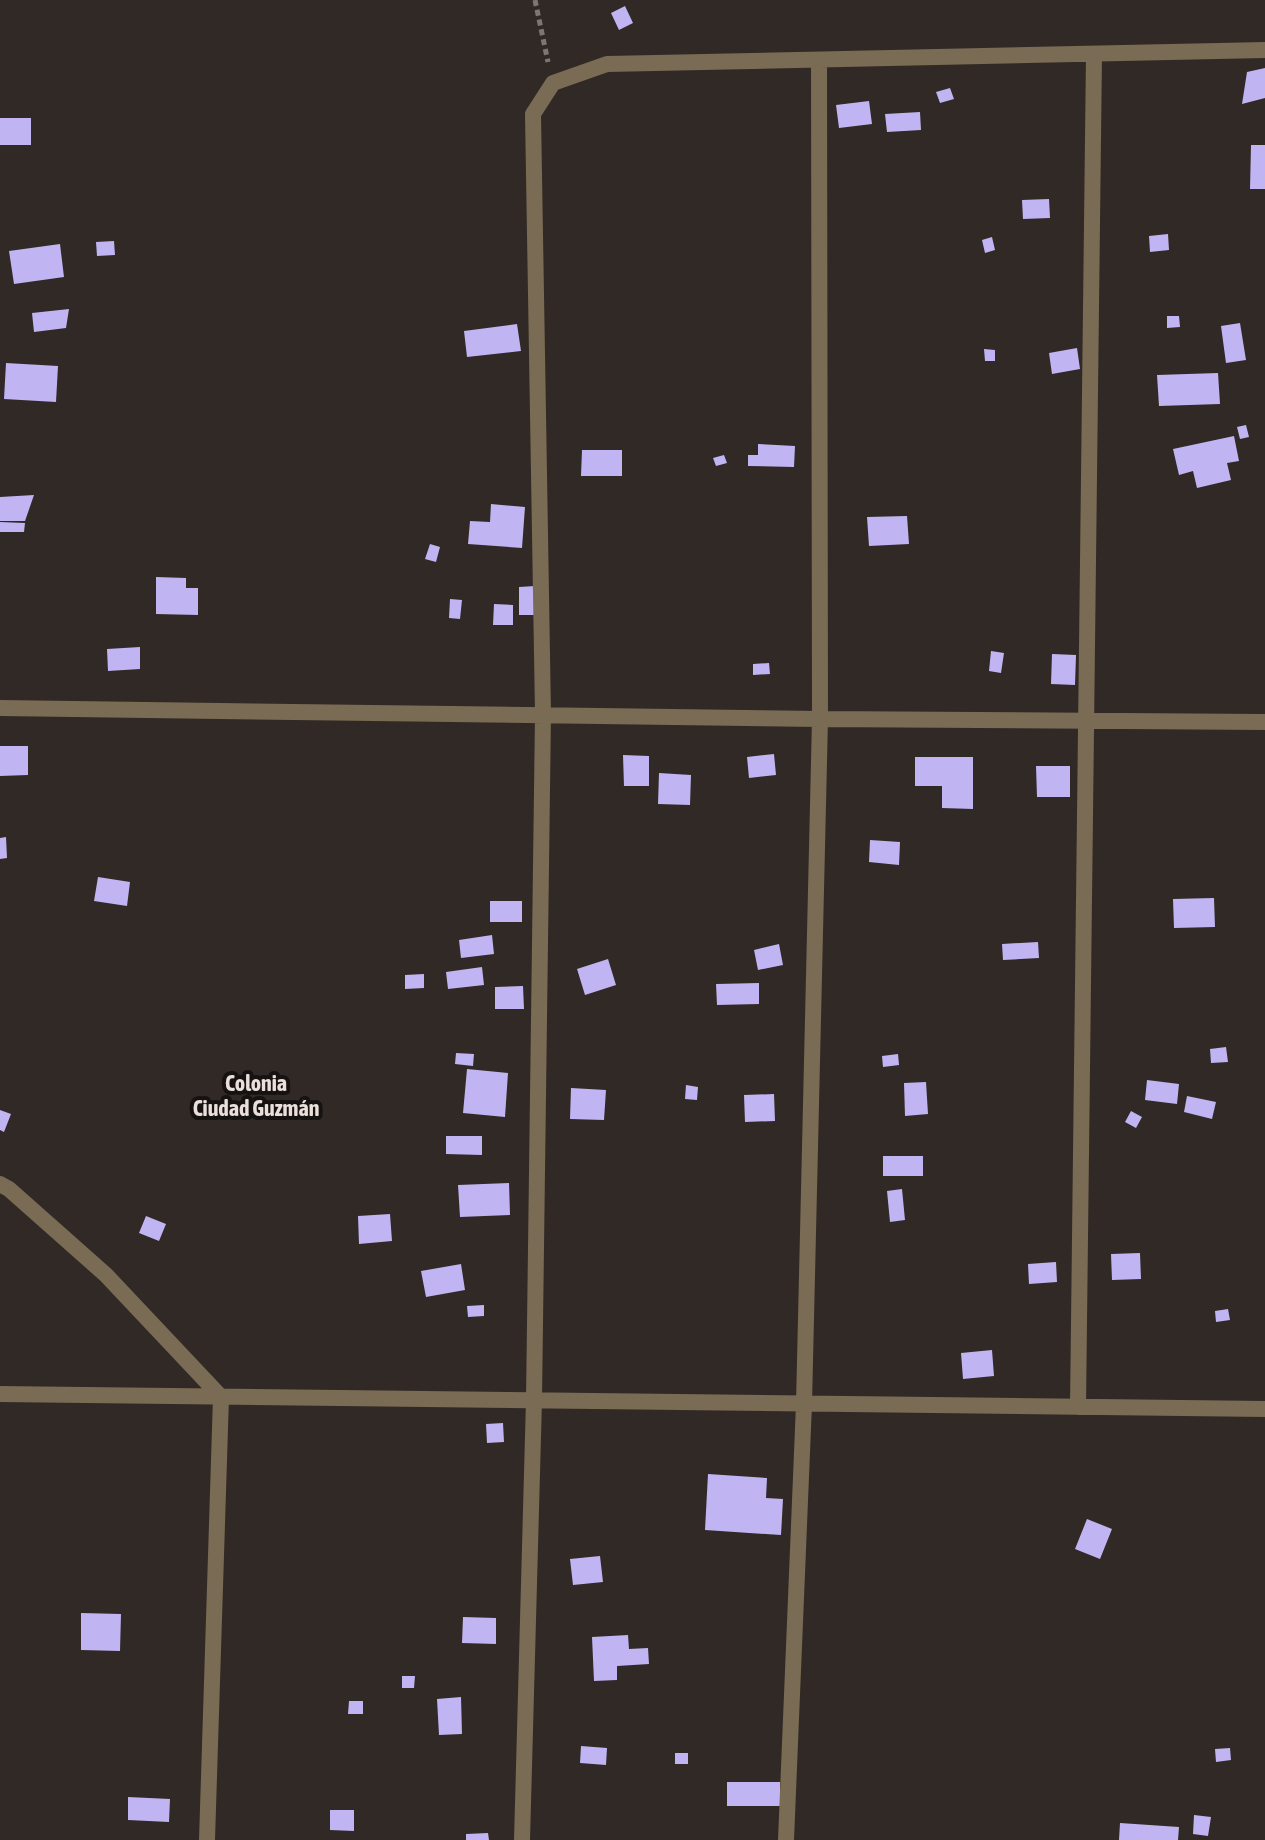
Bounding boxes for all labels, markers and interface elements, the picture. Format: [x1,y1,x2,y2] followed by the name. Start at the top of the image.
[193,1070,319,1121] district label: Colonia Ciudad Guzmán

